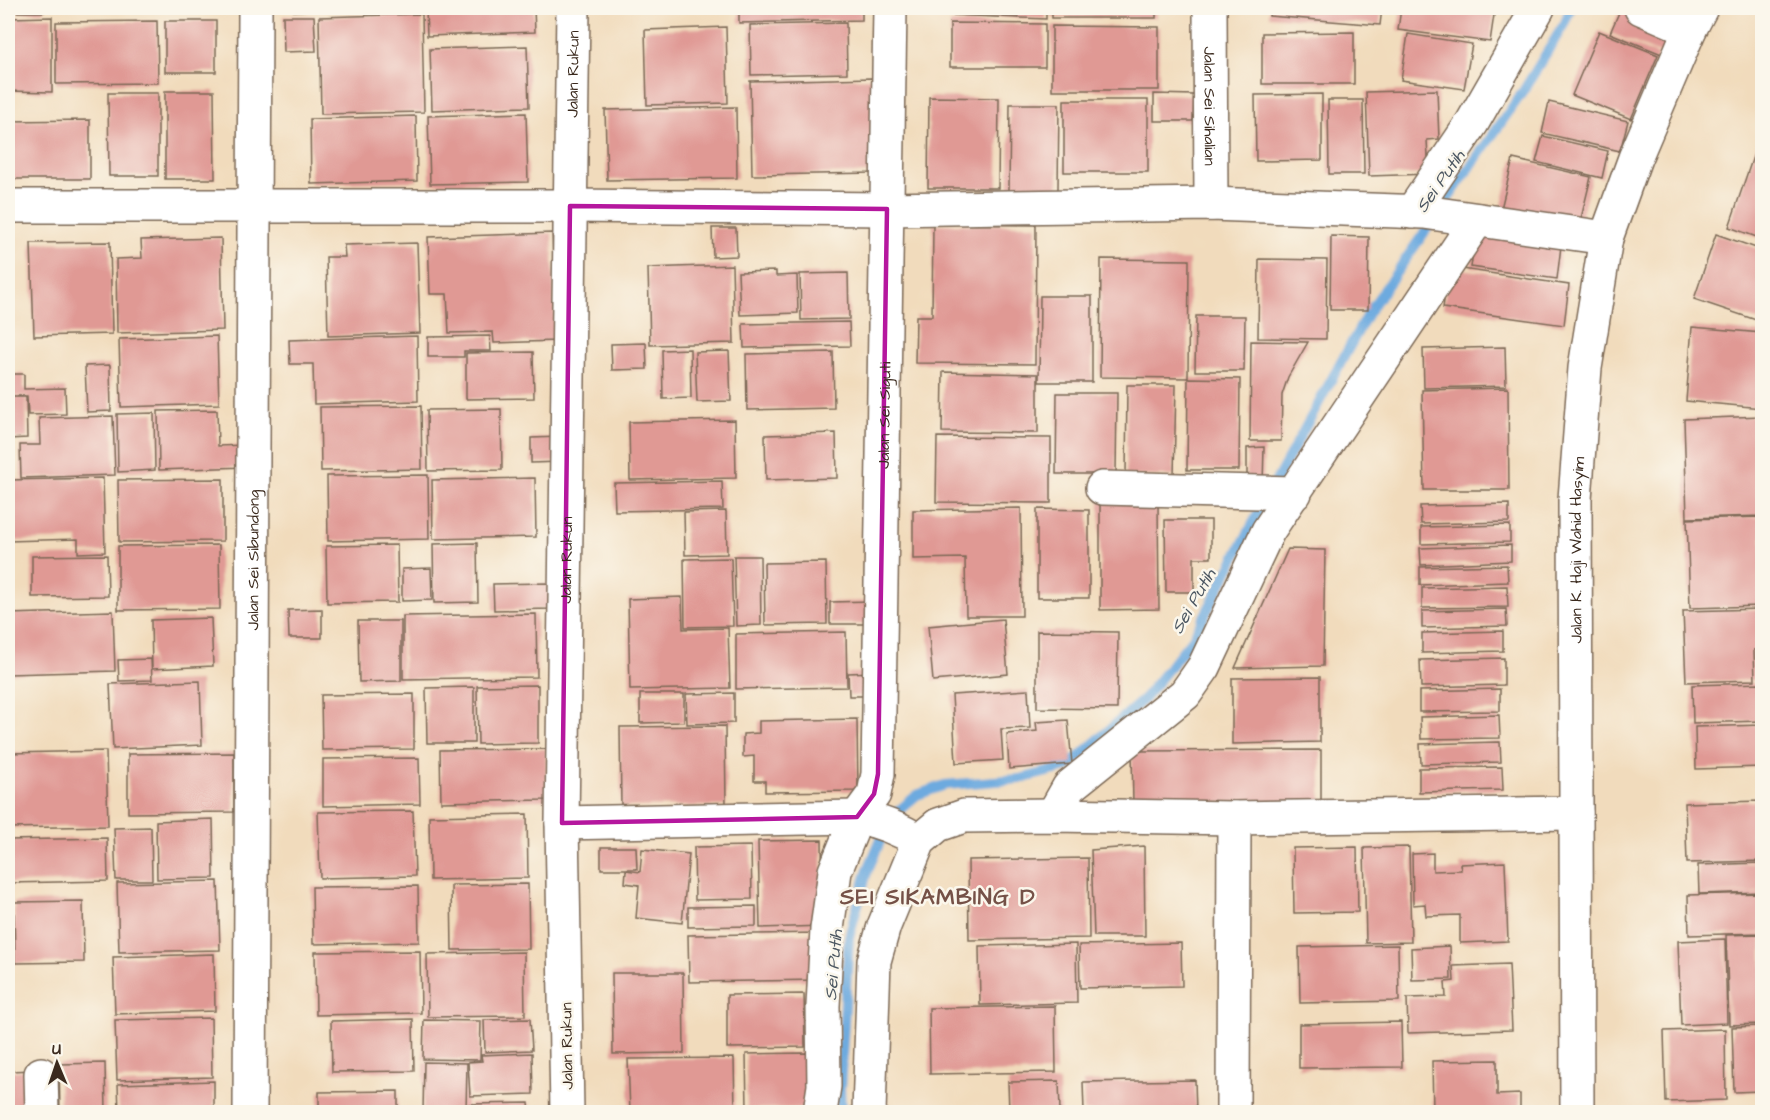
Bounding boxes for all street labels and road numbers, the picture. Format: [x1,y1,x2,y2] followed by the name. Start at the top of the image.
[562,30,585,118] street label: Jalan Rukun
[1198,46,1221,166] street label: Jalan Sei Sihalian
[873,361,897,469] street label: Jalan Sei Siguti
[1565,455,1590,644] street label: Jalan K. Haji Wahid Hasyim
[242,490,266,630] street label: Jalan Sei Sibundong
[555,516,578,604] street label: Jalan Rukun
[555,1002,579,1090] street label: Jalan Rukun

